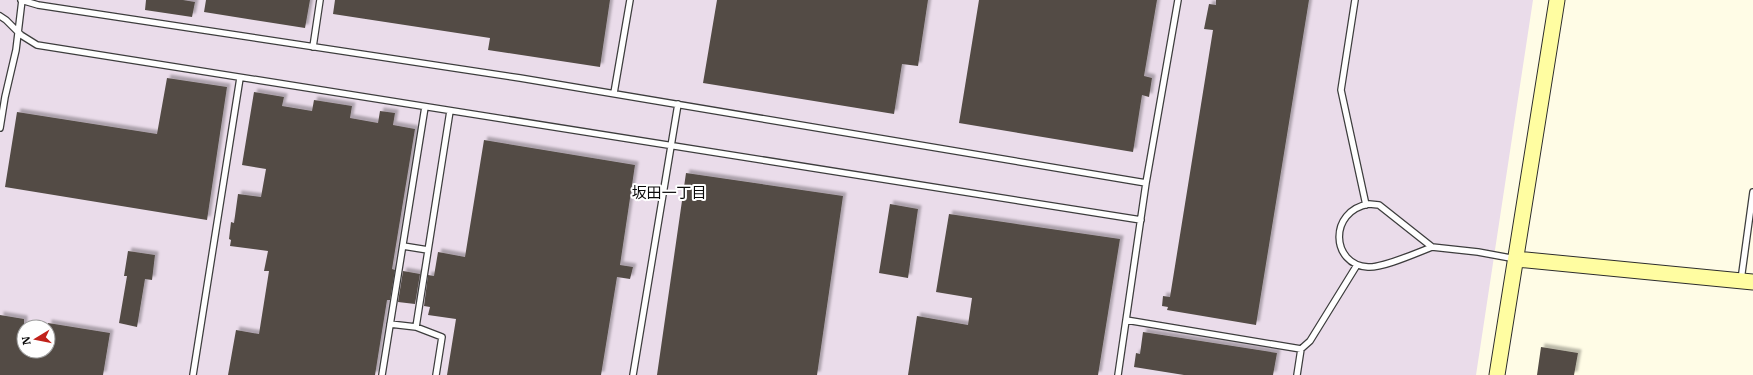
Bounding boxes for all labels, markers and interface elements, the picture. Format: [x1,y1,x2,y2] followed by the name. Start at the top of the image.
[631,183,707,202] district label: 坂田一丁目
[16,319,56,359] north arrow
[18,335,34,346] text: N

